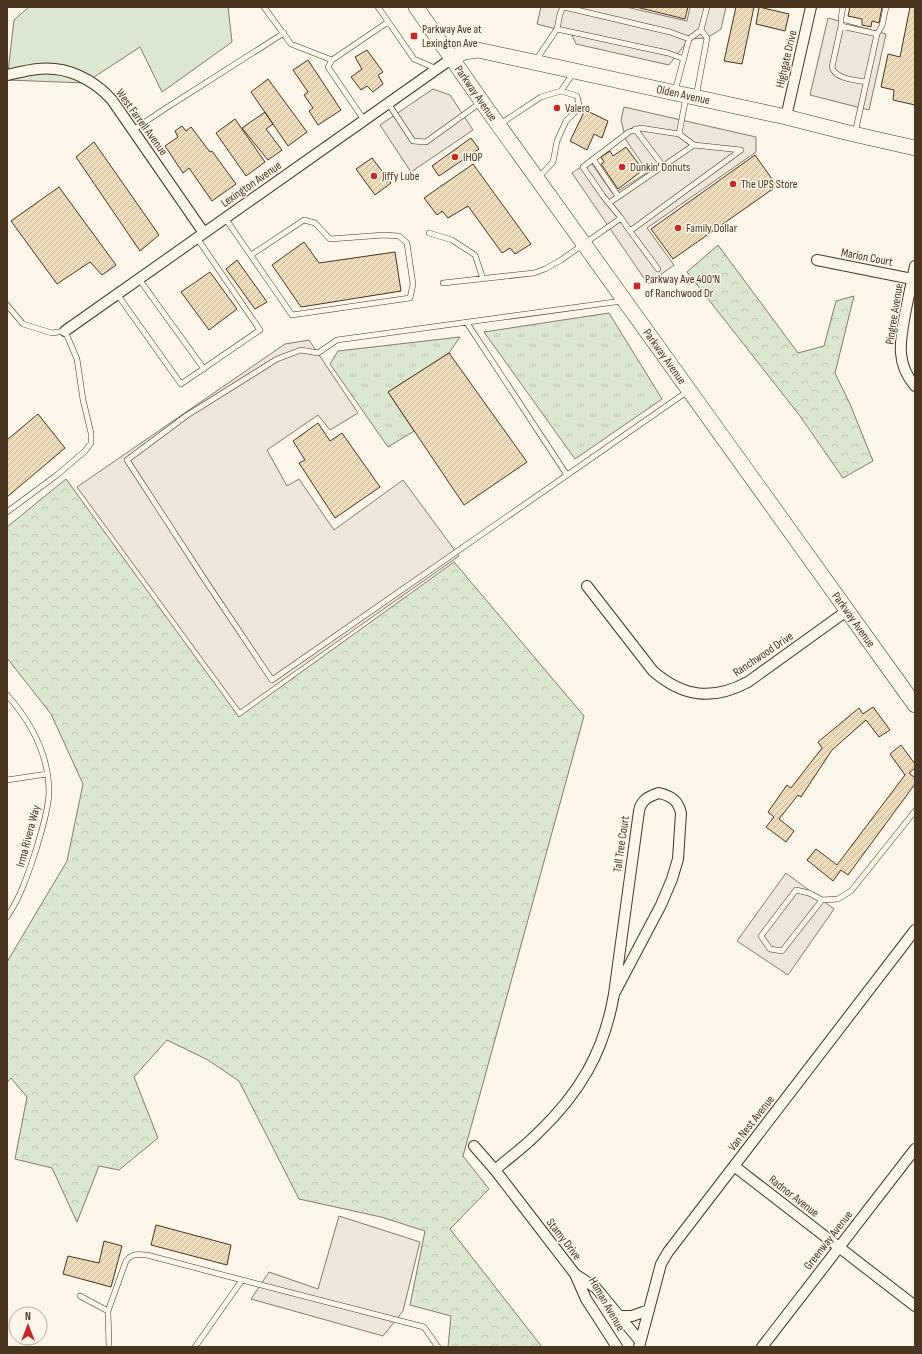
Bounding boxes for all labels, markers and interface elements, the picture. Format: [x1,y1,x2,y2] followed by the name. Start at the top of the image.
[422,22,482,51] place label: Parkway Ave at Lexington Ave
[773,29,800,89] street label: Highgate Drive
[409,31,419,41] marker: Parkway Ave at Lexington Ave
[451,63,500,124] street label: Parkway Avenue
[655,82,712,108] street label: Olden Avenue
[112,86,171,159] street label: West Farrell Avenue
[565,101,590,116] place label: Valero
[552,103,562,113] marker: Valero
[463,150,483,165] place label: IHOP
[450,152,460,162] marker: IHOP
[218,158,285,211] street label: Lexington Avenue
[630,160,690,175] place label: Dunkin' Donuts
[617,162,627,172] marker: Dunkin' Donuts
[381,169,420,184] place label: Jiffy Lube
[369,171,379,181] marker: Jiffy Lube
[741,177,798,192] place label: The UPS Store
[728,179,738,189] marker: The UPS Store
[686,221,738,236] place label: Family Dollar
[673,223,683,233] marker: Family Dollar
[840,245,894,270] street label: Marion Court
[645,272,720,301] place label: Parkway Ave 400'N of Ranchwood Dr
[632,281,642,291] marker: Parkway Ave 400'N of Ranchwood Dr
[882,282,907,346] street label: Pingree Avenue
[639,326,689,388] street label: Parkway Avenue
[828,589,878,651] street label: Parkway Avenue
[730,629,796,680] street label: Ranchwood Drive
[13,803,44,869] street label: Irma Rivera Way
[610,815,633,873] street label: Tall Tree Court
[725,1092,778,1154] street label: Van Nest Avenue
[766,1172,822,1221] street label: Radnor Avenue
[801,1208,856,1273] street label: Greenway Avenue
[543,1216,585,1263] street label: Stamy Drive
[585,1275,628,1334] street label: Homan Avenue
[8,1306,48,1346] north arrow
[25,1310,31,1323] text: N

